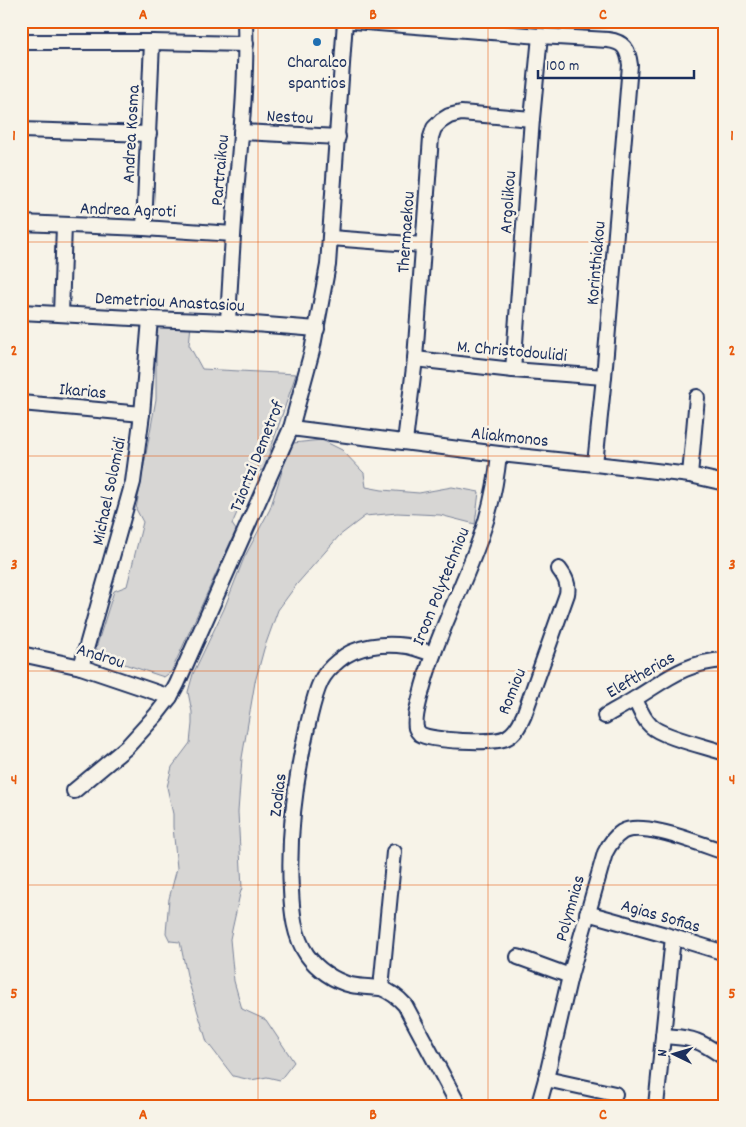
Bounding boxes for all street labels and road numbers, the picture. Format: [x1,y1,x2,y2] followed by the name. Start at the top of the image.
[117,84,148,184] street label: Andrea Kosma
[266,105,314,132] street label: Nestou
[206,134,237,207] street label: Partraikou
[495,170,524,235] street label: Argolikou
[392,190,423,274] street label: Thermaekou
[79,197,176,226] street label: Andrea Agroti
[581,220,614,306] street label: Korinthiakou
[94,287,245,320] street label: Demetriou Anastasiou
[456,335,568,370] street label: M. Christodoulidi
[58,378,107,407] street label: Ikarias
[225,397,292,516] street label: Tziortzi Demetrof
[470,422,550,455] street label: Aliakmonos
[87,435,134,548] street label: Michael Solomidi
[407,524,477,650] street label: Iroon Polytechniou
[73,638,127,677] street label: Androu
[602,646,680,706] street label: Eleftherias
[493,665,534,719] street label: Romiou
[264,772,295,819] street label: Zodias
[550,873,593,945] street label: Polymnias
[618,894,703,941] street label: Agias Sofias

